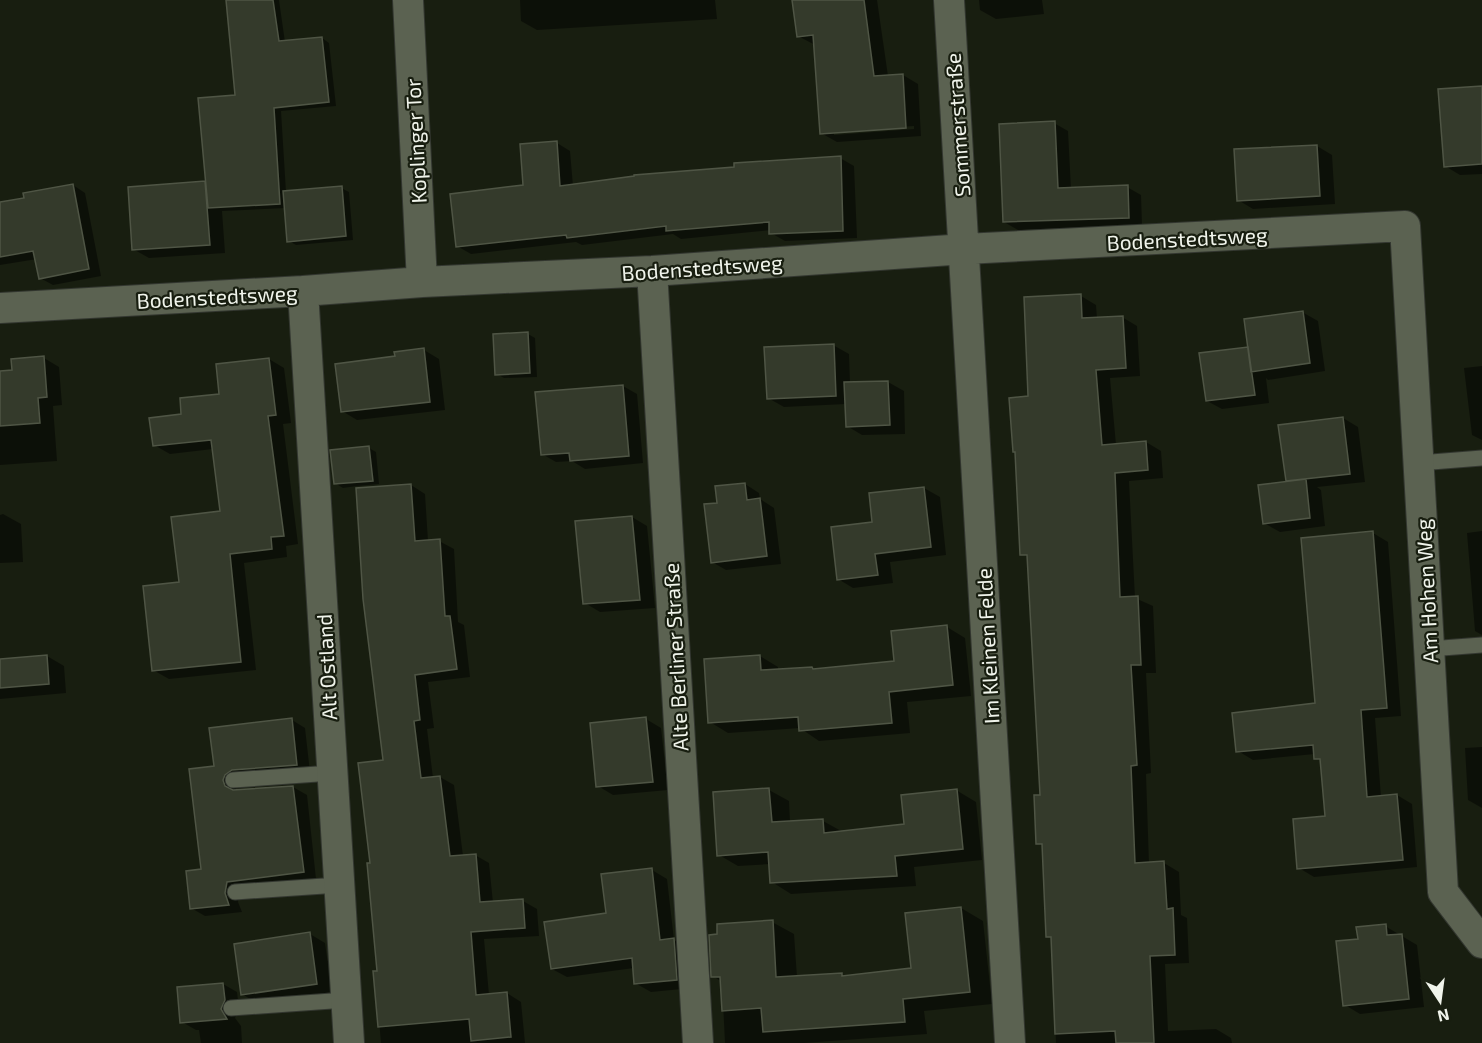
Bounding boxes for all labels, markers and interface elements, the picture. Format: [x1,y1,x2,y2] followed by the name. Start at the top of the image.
[939,52,975,198] street label: Sommerstraße
[399,77,431,204] street label: Koplinger Tor
[1106,221,1268,255] street label: Bodenstedtsweg
[621,249,784,285] street label: Bodenstedtsweg
[136,279,298,313] street label: Bodenstedtsweg
[1410,518,1442,664] street label: Am Hohen Weg
[658,562,692,752] street label: Alte Berliner Straße
[970,568,1004,724] street label: Im Kleinen Felde
[311,613,341,721] street label: Alt Ostland
[1410,971,1470,1031] north arrow
[1436,1006,1451,1027] text: N

